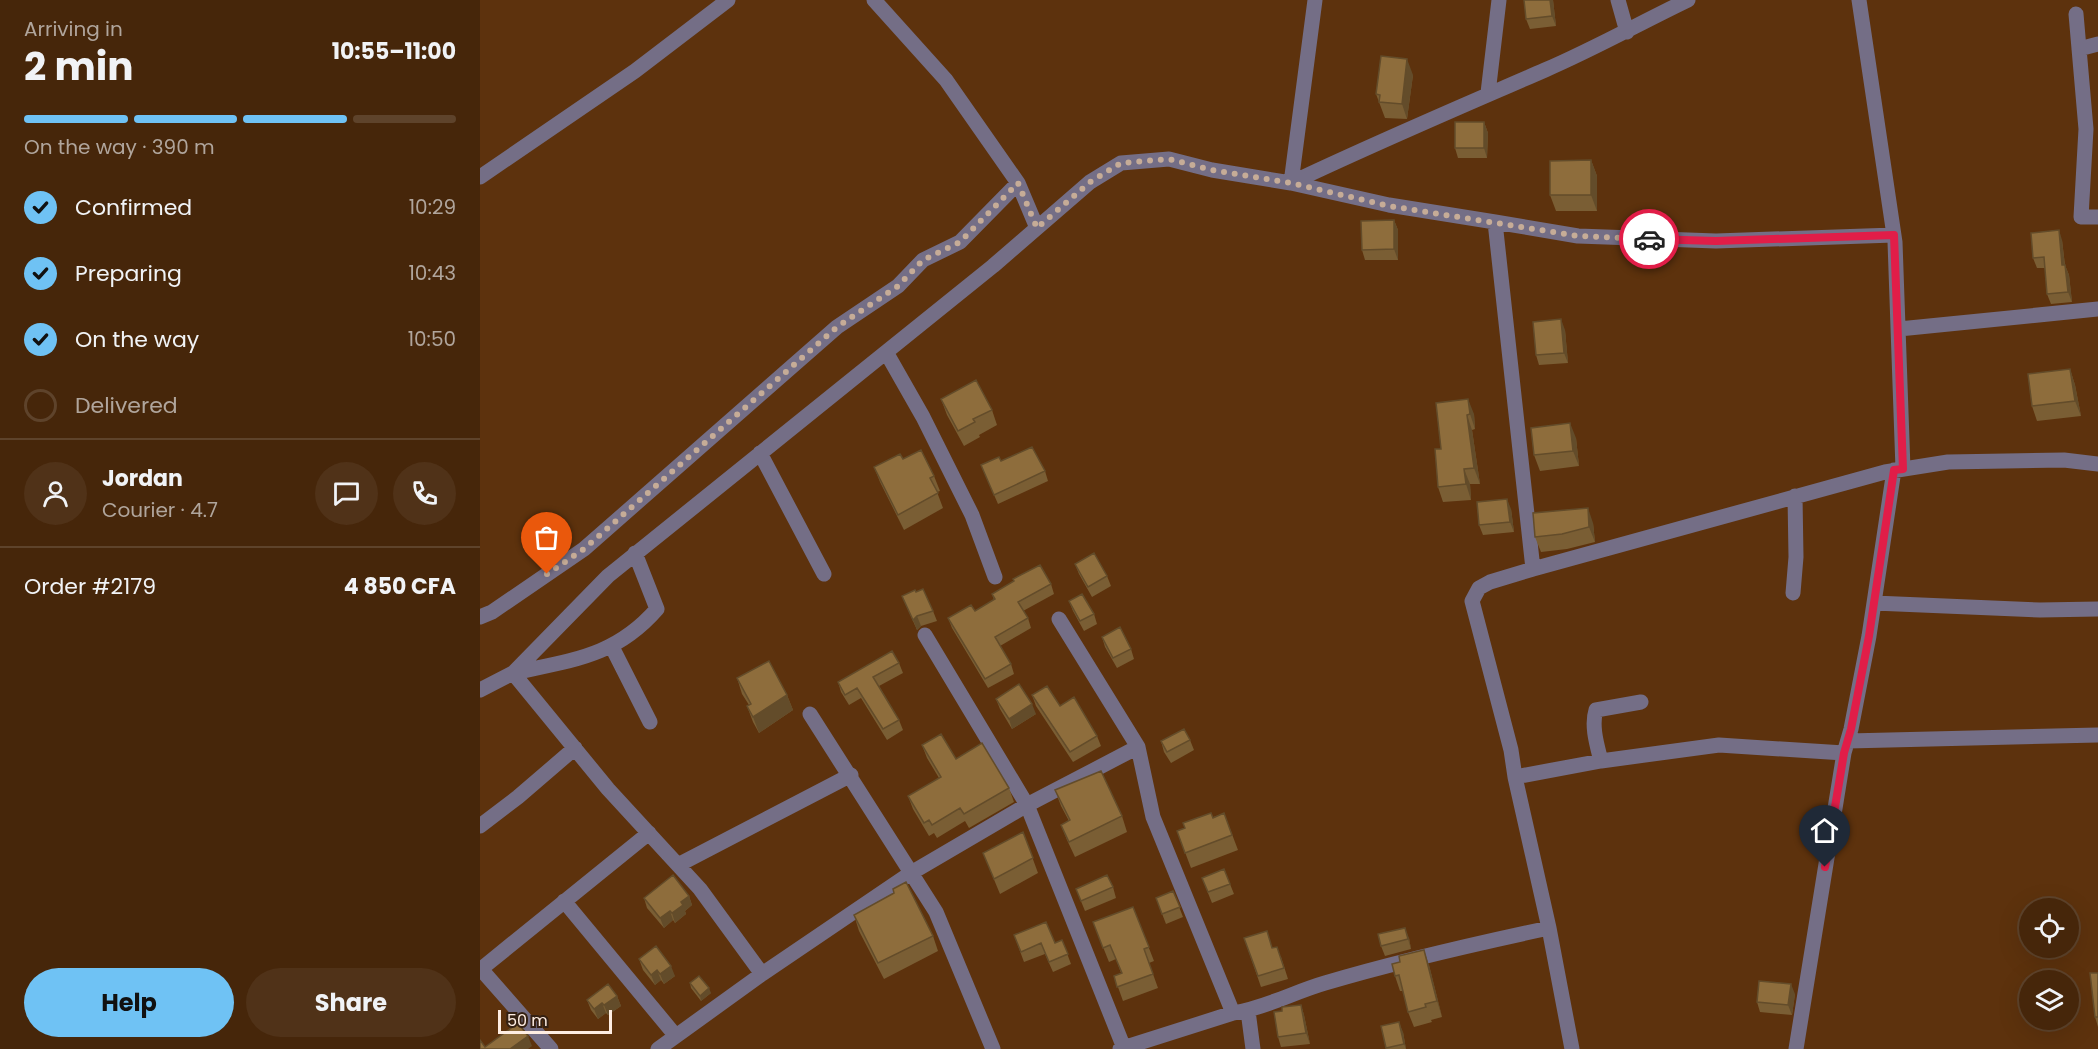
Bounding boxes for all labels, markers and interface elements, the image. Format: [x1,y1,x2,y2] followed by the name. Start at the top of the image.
[24,15,123,43] text: Arriving in
[332,36,456,67] text: 10:55–11:00
[24,39,134,94] text: 2 min
[24,133,215,161] text: On the way · 390 m
[24,191,57,224] icon: check
[75,192,192,223] text: Confirmed
[409,193,456,221] text: 10:29
[1619,209,1679,269] courier
[1633,223,1666,256] icon: car
[24,257,57,290] icon: check
[75,258,182,289] text: Preparing
[408,259,456,287] text: 10:43
[24,323,57,356] icon: check
[75,324,199,355] text: On the way
[408,325,456,353] text: 10:50
[75,390,178,421] text: Delivered
[24,462,87,525] button: person
[315,462,378,525] button: chat
[393,462,456,525] button: phone
[102,463,183,494] text: Jordan
[102,496,218,524] text: Courier · 4.7
[521,512,572,574] pin
[530,521,563,554] icon: bag
[24,571,156,602] text: Order #2179
[344,571,456,602] text: 4 850 CFA
[1799,805,1850,867] pin
[1808,814,1841,847] icon: home
[2019,898,2079,1030] map controls
[2019,898,2079,958] button: locate
[24,968,234,1037] button: Help
[246,968,456,1037] button: Share
[2019,970,2079,1030] button: layers
[498,1007,612,1034] scale bar
[507,1009,548,1032] text: 50 m

